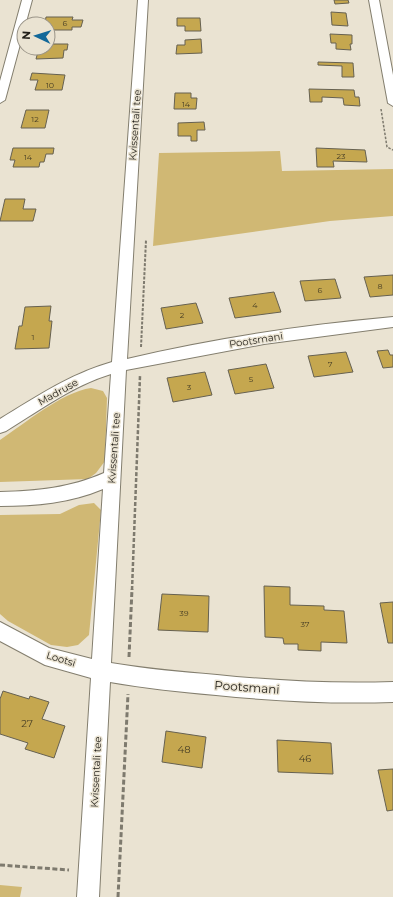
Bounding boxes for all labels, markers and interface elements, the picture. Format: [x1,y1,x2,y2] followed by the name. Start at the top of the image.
[16,16,56,56] north arrow
[63,18,68,28] house number: 6
[19,30,33,40] text: N
[46,80,54,90] house number: 10
[126,89,144,161] street label: Kvissentali tee
[182,99,191,109] house number: 14
[31,114,39,124] house number: 12
[336,151,346,161] house number: 23
[24,152,33,162] house number: 14
[377,281,383,291] house number: 8
[318,285,323,295] house number: 6
[252,300,258,310] house number: 4
[180,310,185,320] house number: 2
[228,329,284,351] street label: Pootsmani
[32,332,34,342] house number: 1
[328,359,333,369] house number: 7
[249,374,254,384] house number: 5
[36,376,80,408] street label: Madruse
[187,382,192,392] house number: 3
[105,412,123,484] street label: Kvissentali tee
[179,608,189,618] house number: 39
[300,619,310,629] house number: 37
[45,648,77,670] street label: Lootsi
[214,677,280,697] street label: Pootsmani
[21,717,33,730] house number: 27
[88,736,104,808] street label: Kvissentali tee
[177,743,191,756] house number: 48
[299,752,311,765] house number: 46

